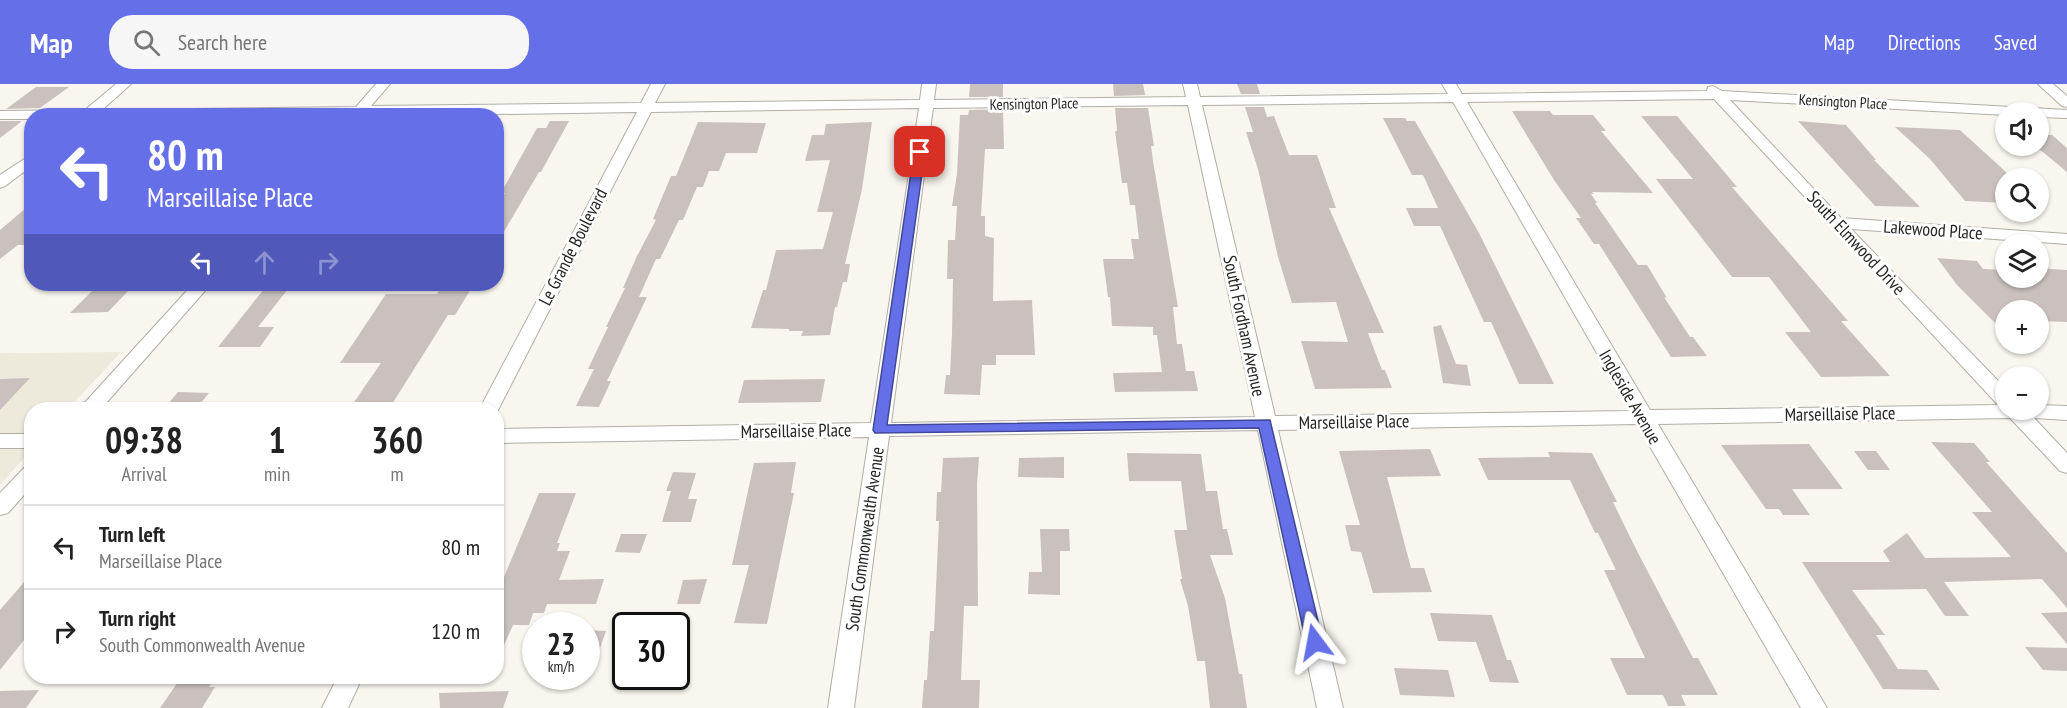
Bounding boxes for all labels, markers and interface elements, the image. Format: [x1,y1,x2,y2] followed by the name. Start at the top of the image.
[109,15,529,69] search box
[30,24,73,61] text: Map
[130,26,163,59] icon: search
[178,28,267,56] text: Search here
[1824,29,1855,56] text: Map
[1888,29,1961,56] text: Directions
[1994,29,2037,56] text: Saved
[1798,90,1888,113] street label: Kensington Place
[989,93,1079,114] street label: Kensington Place
[1995,102,2049,420] map controls
[1995,102,2049,156] button: sound
[894,126,945,177] pin
[147,127,224,182] text: 80 m
[48,132,126,210] icon: left
[903,135,936,168] icon: arrive
[1995,168,2049,222] button: search
[147,180,313,214] text: Marseillaise Place
[533,184,612,309] street label: Le Grande Boulevard
[1802,186,1910,299] street label: South Elmwood Drive
[1883,215,1983,244] street label: Lakewood Place
[1995,234,2049,288] button: layers
[185,246,218,279] icon: left
[248,246,281,279] icon: ahead
[311,246,344,279] icon: right
[1218,253,1271,399] street label: South Fordham Avenue
[1995,300,2049,354] button: +
[1594,345,1667,448] street label: Ingleside Avenue
[1995,366,2049,420] button: −
[1784,401,1896,426] street label: Marseillaise Place
[1298,409,1410,434] street label: Marseillaise Place
[105,416,183,463] text: 09:38
[268,416,286,463] text: 1
[371,416,423,463] text: 360
[740,418,852,443] street label: Marseillaise Place
[840,445,889,632] street label: South Commonwealth Avenue
[121,461,167,487] text: Arrival
[264,461,290,487] text: min
[391,461,404,487] text: m
[99,520,165,548] text: Turn left
[48,531,81,564] icon: left
[441,533,480,561] text: 80 m
[99,548,222,574] text: Marseillaise Place
[99,604,176,632] text: Turn right
[1283,610,1347,674] position arrow
[612,612,690,690] speed limit sign: 30
[48,615,81,648] icon: right
[431,617,480,645] text: 120 m
[547,624,575,663] text: 23
[99,632,305,658] text: South Commonwealth Avenue
[548,657,574,676] text: km/h

